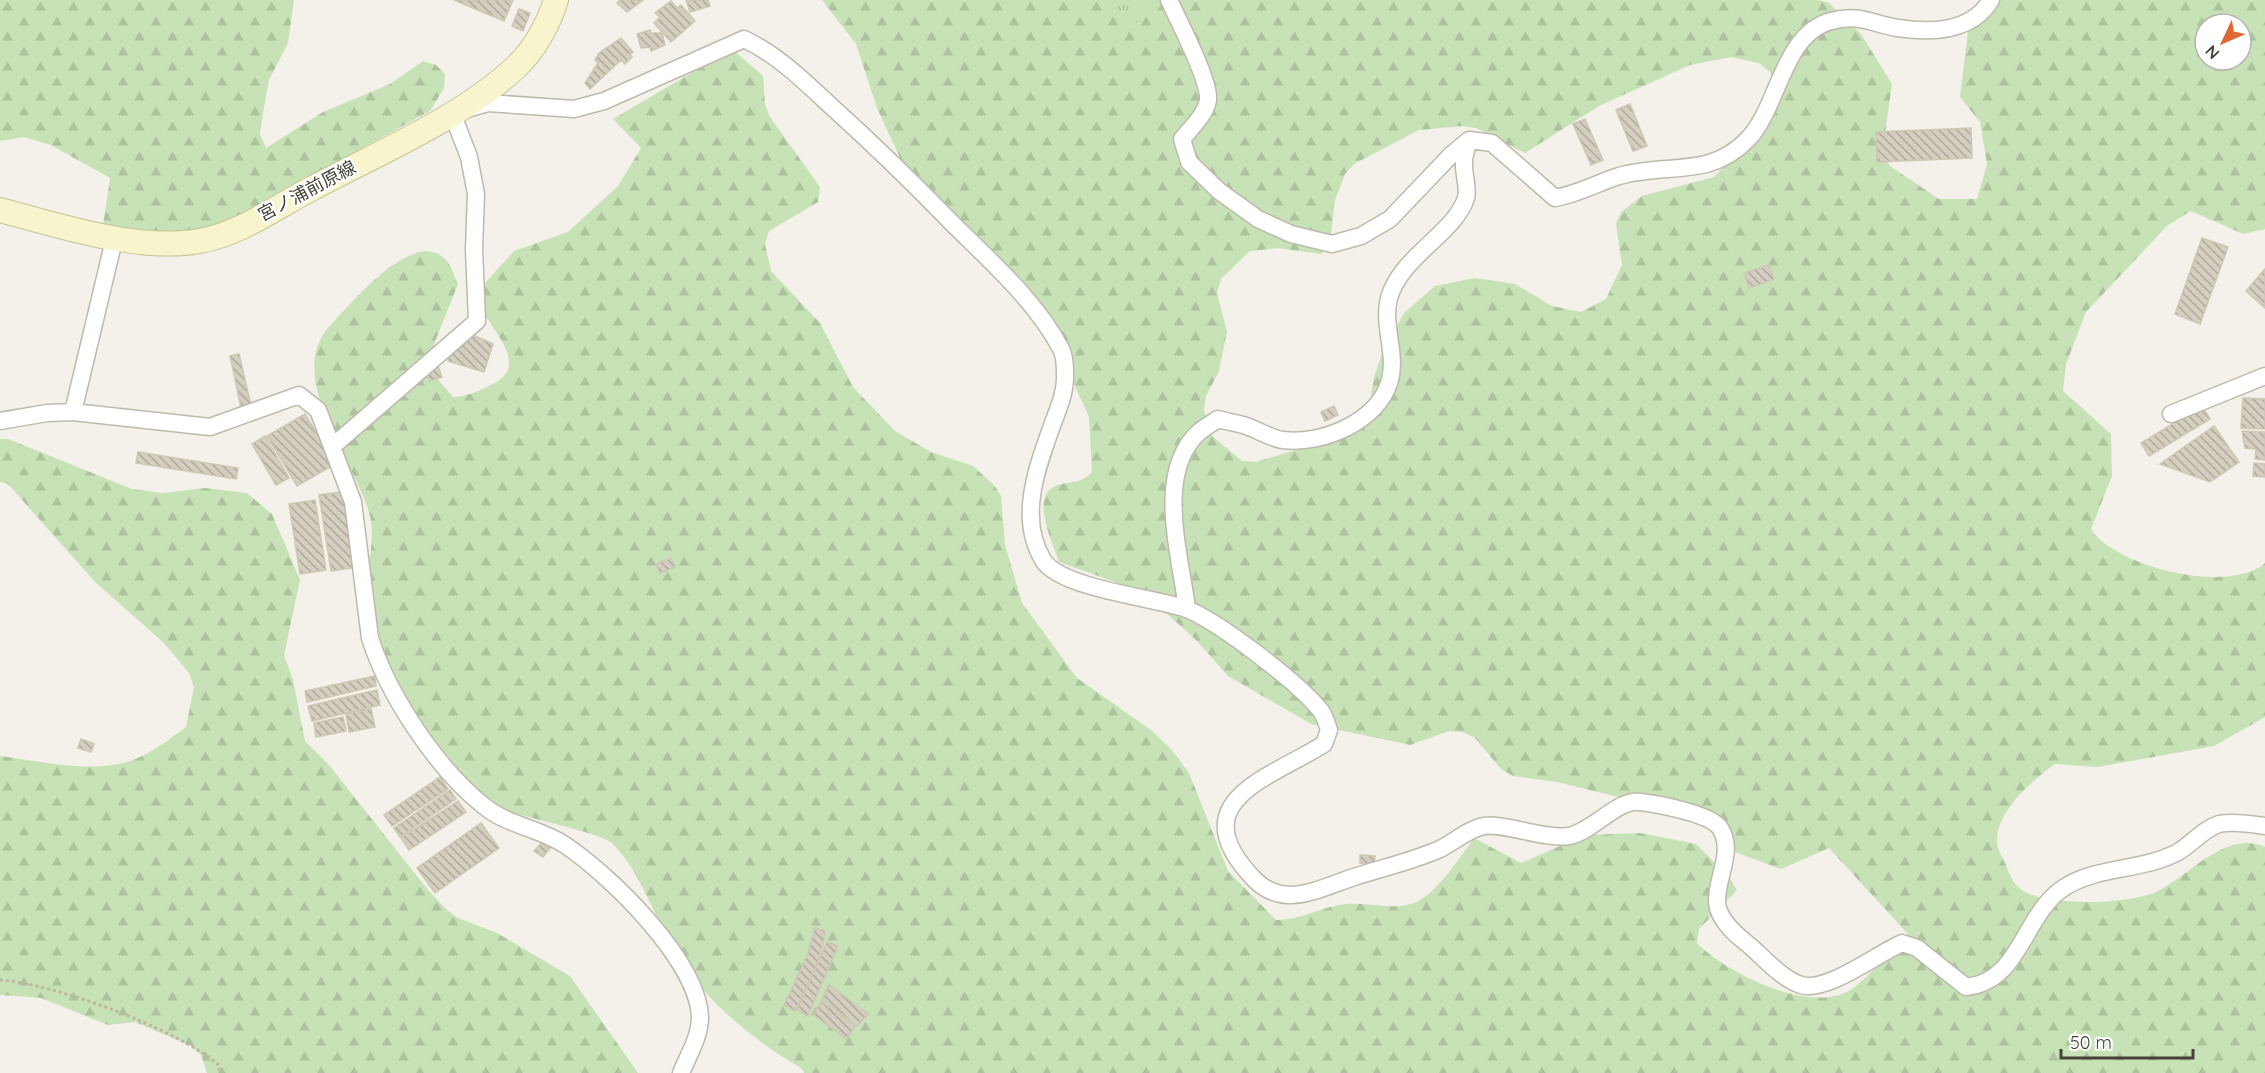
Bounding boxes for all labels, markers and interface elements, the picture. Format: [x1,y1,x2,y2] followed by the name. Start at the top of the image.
[2193,12,2253,72] north arrow
[2201,41,2223,64] text: N
[254,155,360,226] street label: 宮ノ浦前原線
[2061,1022,2193,1060] scale bar
[2070,1031,2112,1054] text: 50 m

